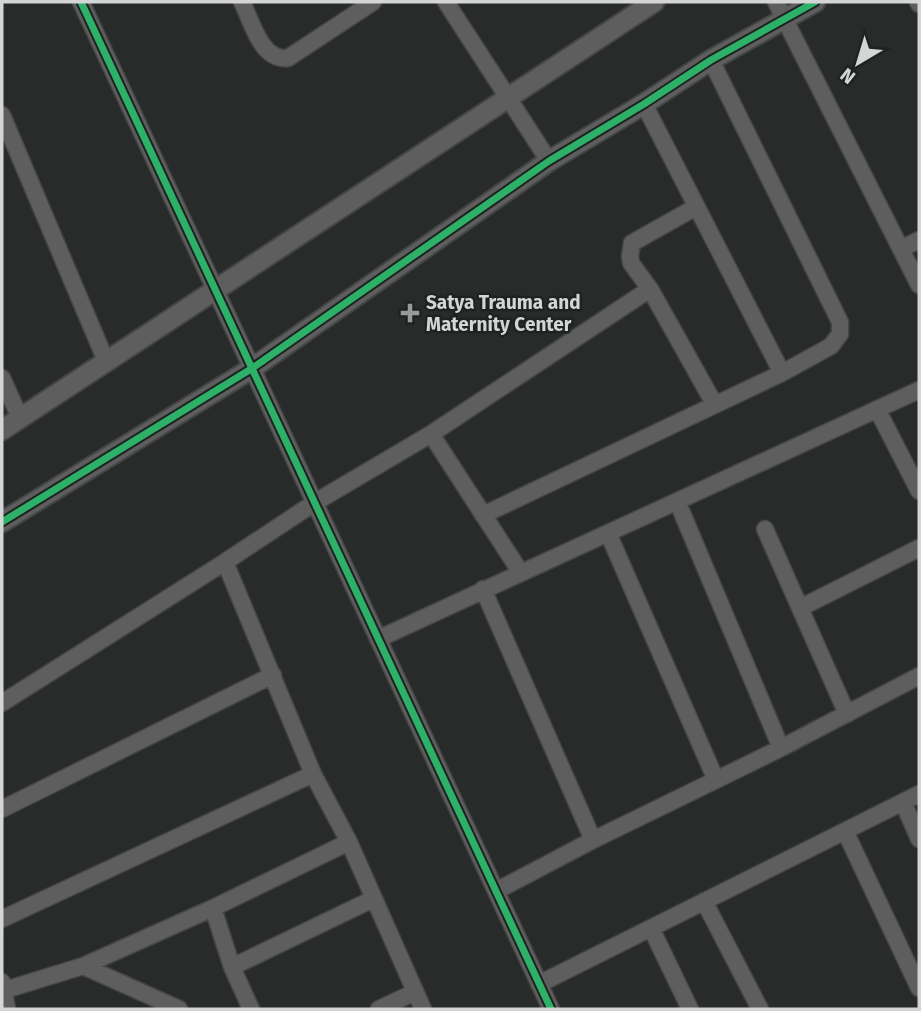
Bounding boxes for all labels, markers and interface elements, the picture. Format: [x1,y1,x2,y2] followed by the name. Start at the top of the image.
[823,28,893,98] north arrow
[836,63,860,89] text: N
[426,291,581,336] place label: Satya Trauma and Maternity Center
[400,303,420,323] marker: Satya Trauma and Maternity Center

